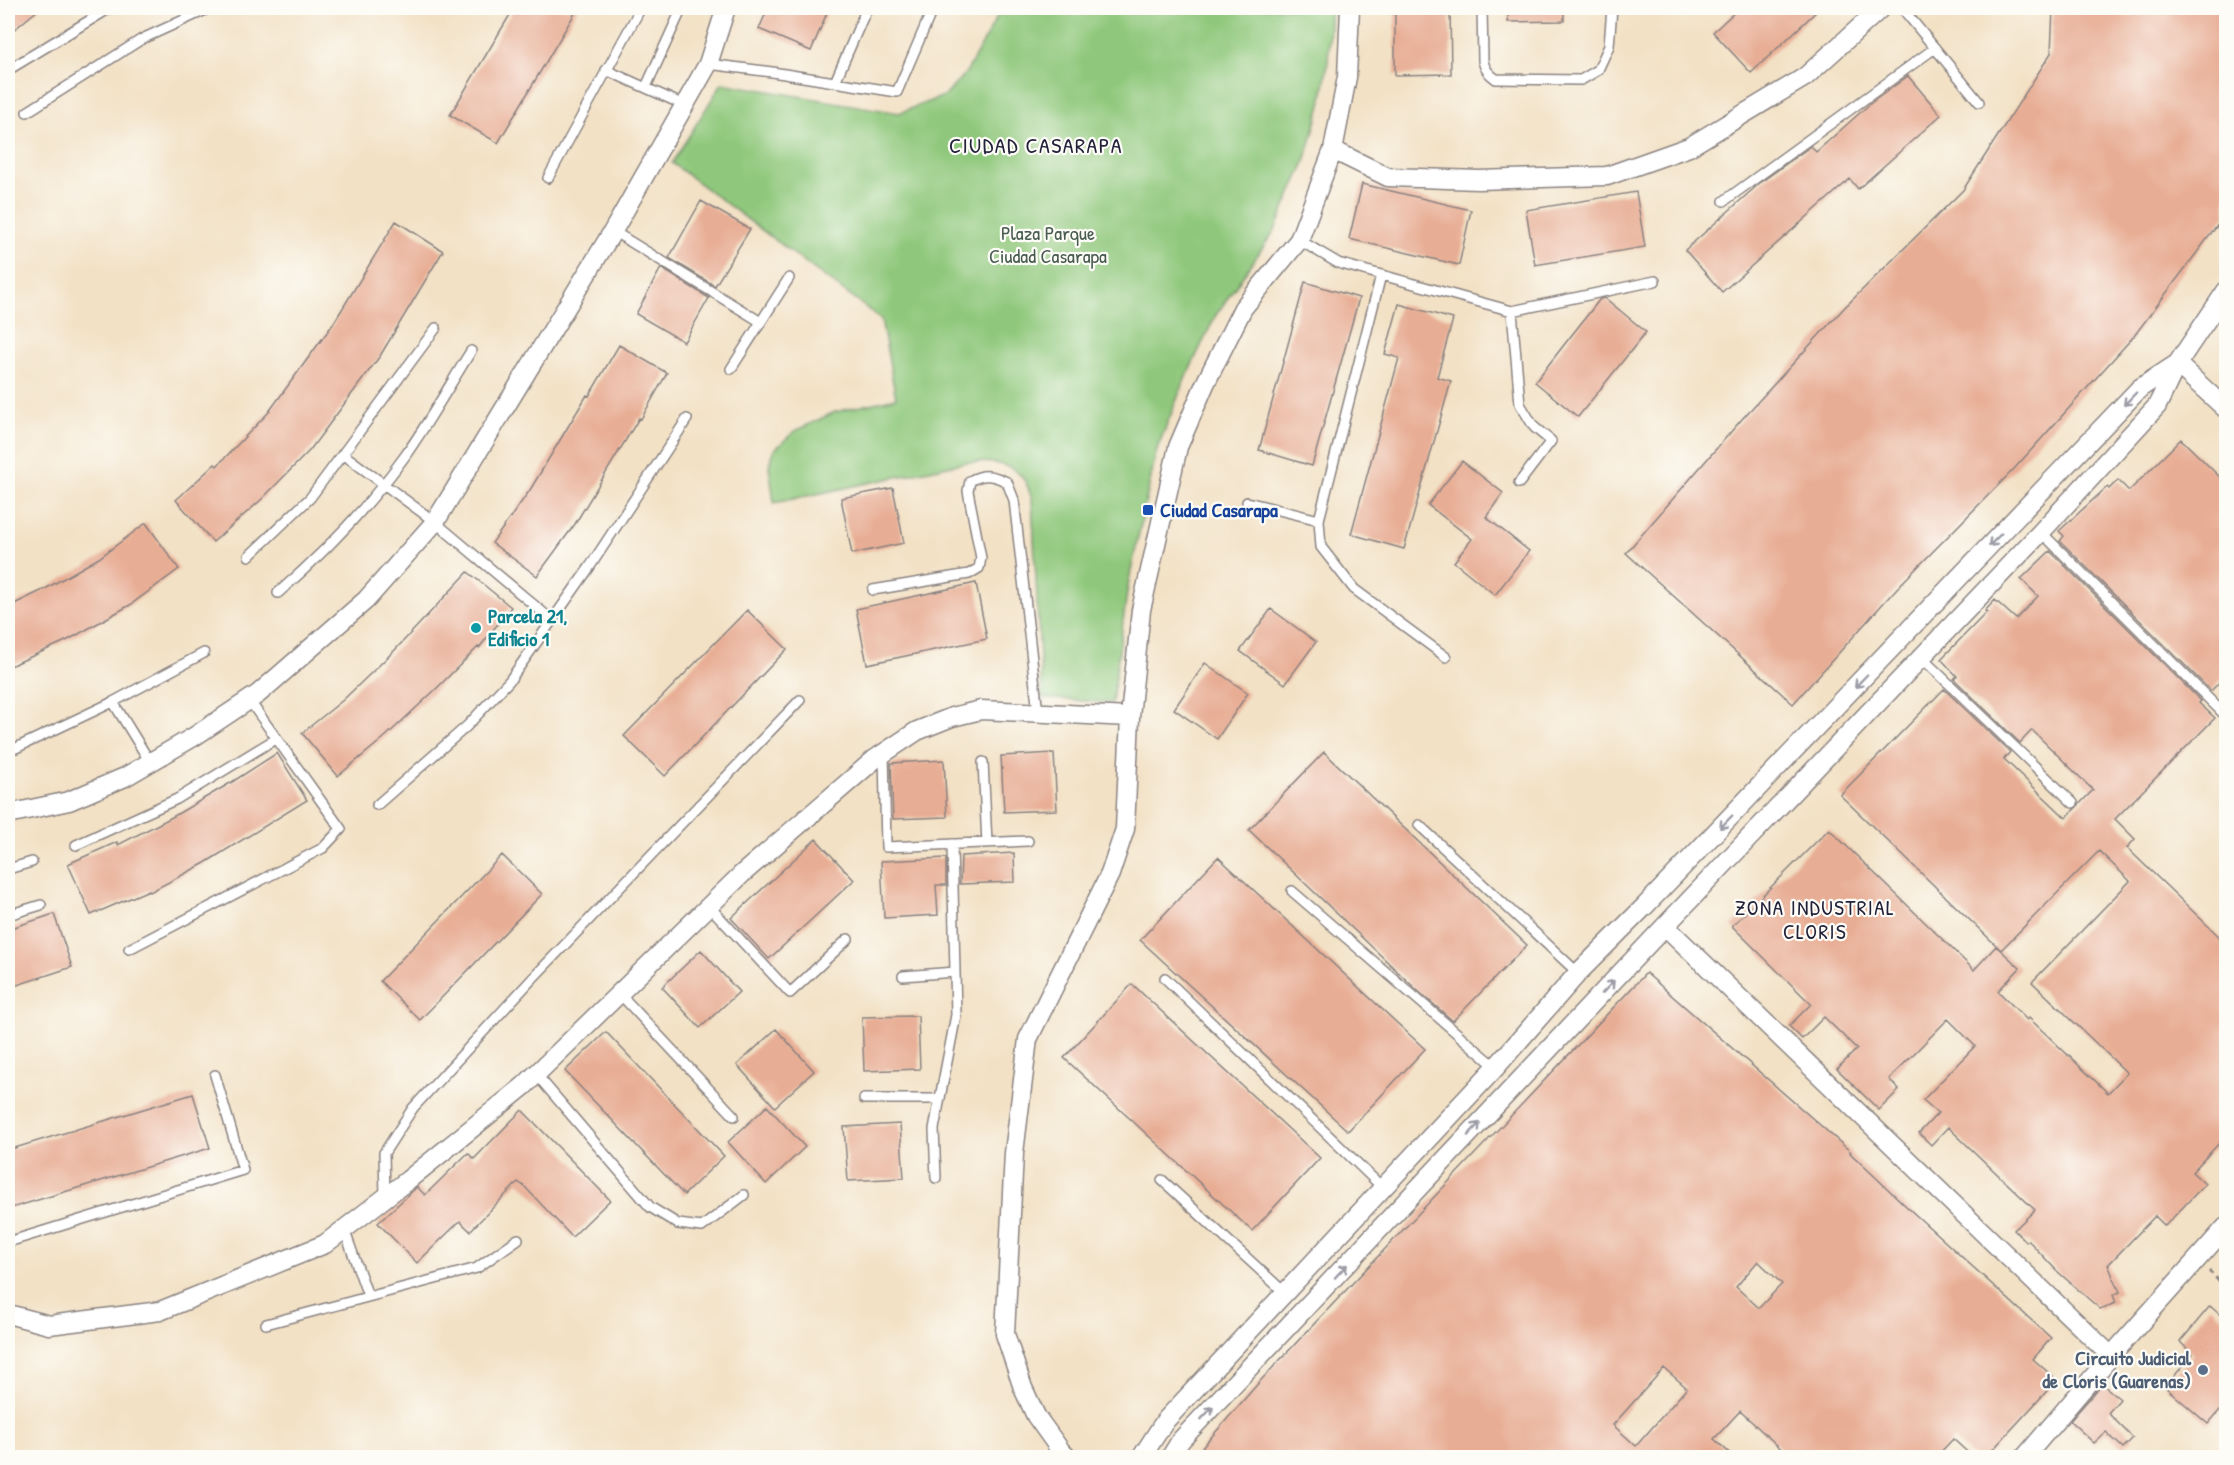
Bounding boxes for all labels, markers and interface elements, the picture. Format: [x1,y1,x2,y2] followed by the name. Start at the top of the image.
[949,130,1123,160] district label: CIUDAD CASARAPA
[989,219,1107,269] park label: Plaza Parque Ciudad Casarapa
[2123,391,2137,406] one-way arrow
[1160,496,1278,524] place label: Ciudad Casarapa
[1141,503,1155,517] marker: Ciudad Casarapa
[1988,532,2003,547] one-way arrow
[488,602,567,652] place label: Parcela 21, Edificio 1
[469,621,483,635] marker: Parcela 21, Edificio 1
[1853,673,1868,688] one-way arrow
[1719,814,1733,829] one-way arrow
[1735,893,1895,946] district label: ZONA INDUSTRIAL CLORIS
[1601,979,1615,994] one-way arrow
[1467,1121,1482,1136] one-way arrow
[1334,1263,1348,1278] one-way arrow
[2042,1344,2192,1394] place label: Circuito Judicial de Cloris (Guarenas)
[2196,1363,2210,1377] marker: Circuito Judicial de Cloris (Guarenas)
[1200,1405,1214,1420] one-way arrow

